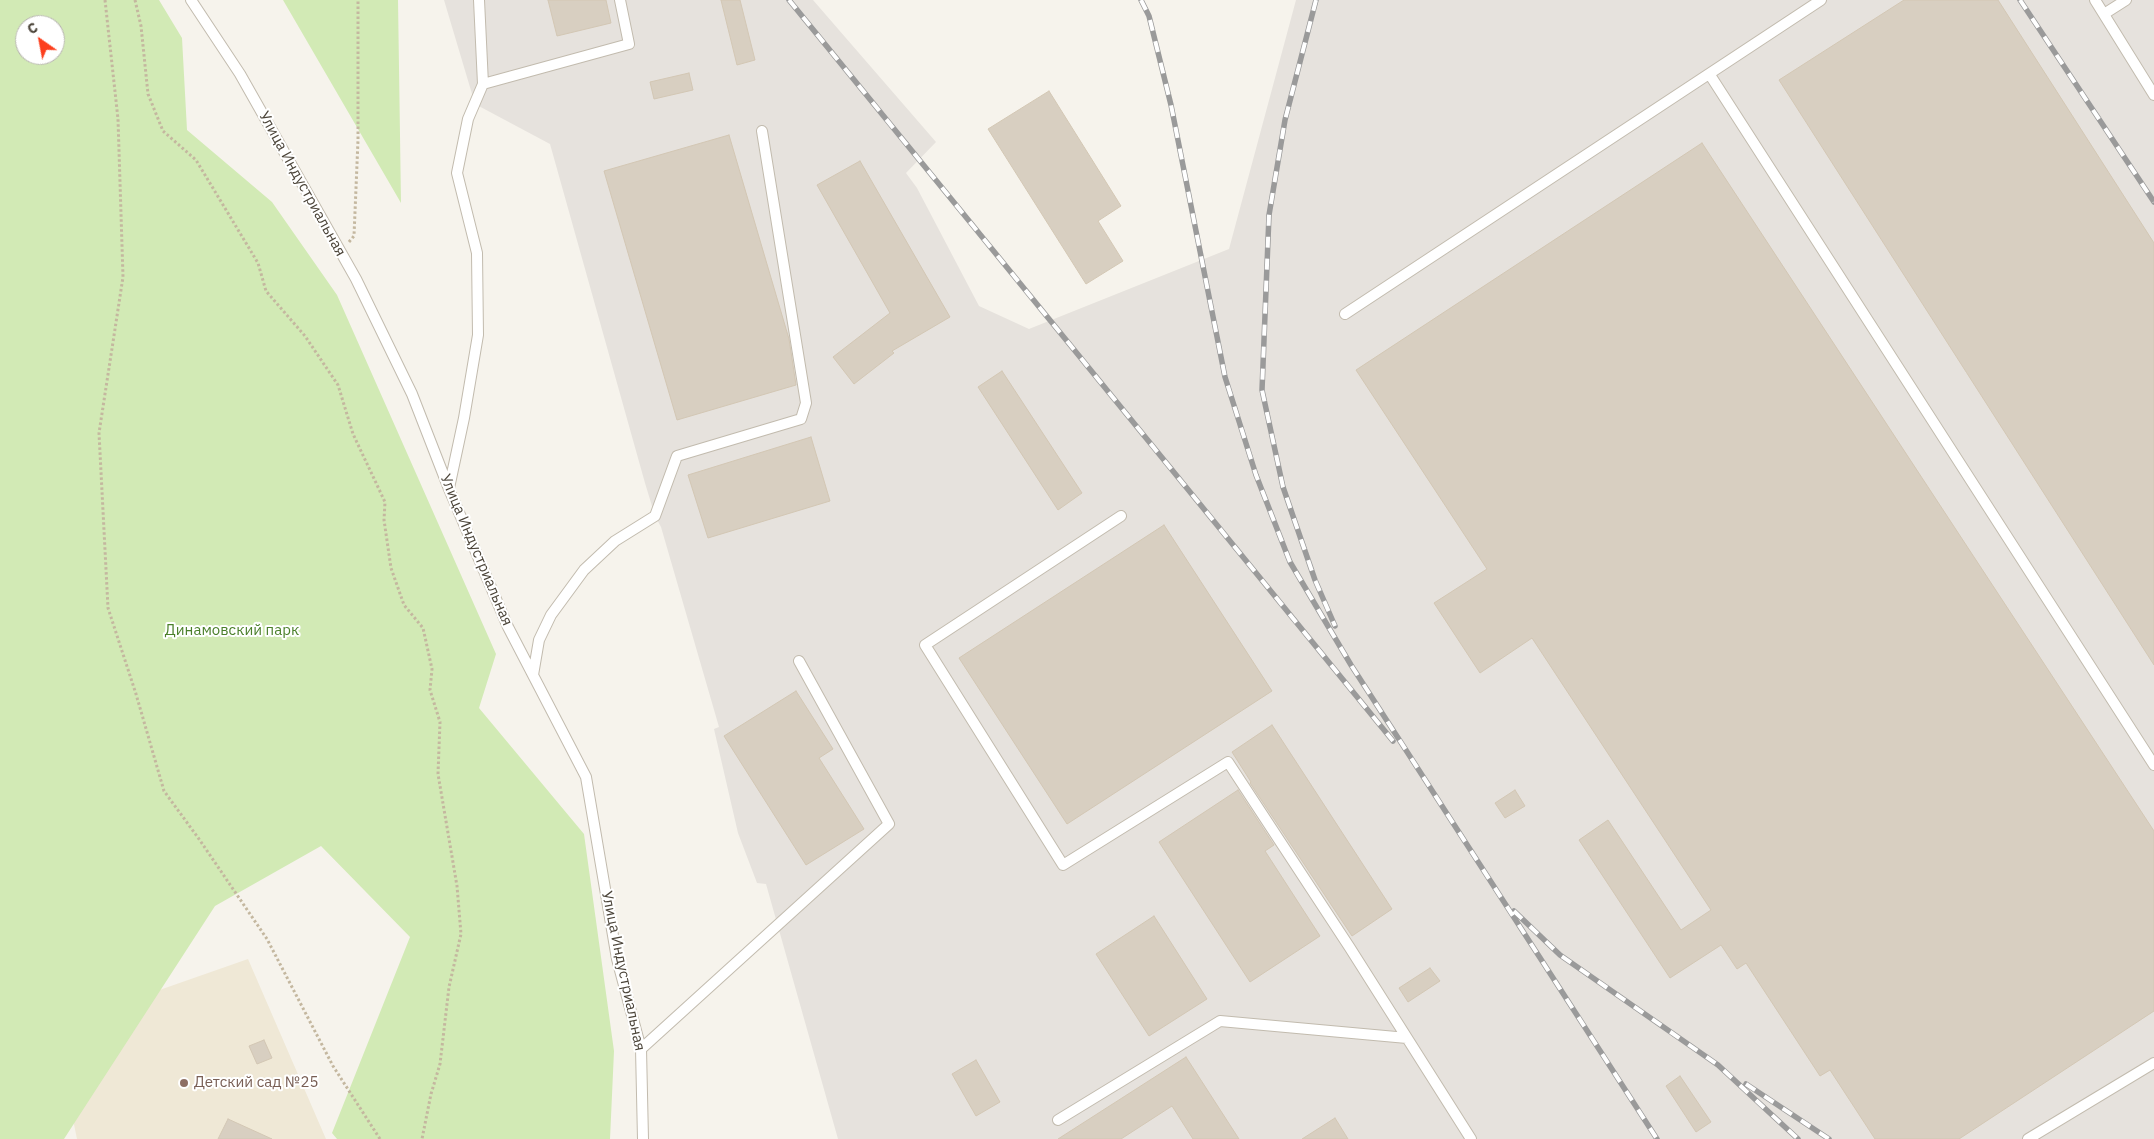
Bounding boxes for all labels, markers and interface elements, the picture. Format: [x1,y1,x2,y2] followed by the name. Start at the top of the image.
[15,15,65,65] north arrow
[24,18,41,38] text: С
[255,108,349,260] street label: Улица Индустриальная
[436,472,516,628] street label: Улица Индустриальная
[165,622,299,640] park label: Динамовский парк
[597,889,649,1053] street label: Улица Индустриальная
[194,1074,319,1092] place label: Детский сад №25
[178,1077,190,1089] marker: Детский сад №25

